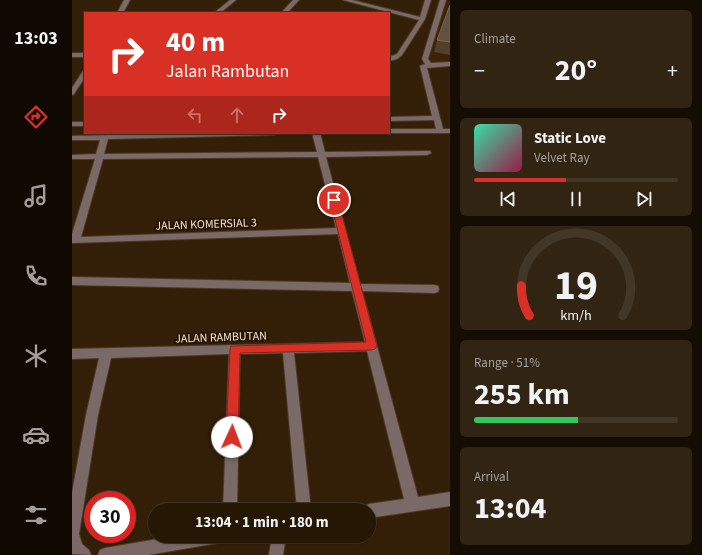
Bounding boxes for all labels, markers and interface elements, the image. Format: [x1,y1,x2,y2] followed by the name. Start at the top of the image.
[166,22,225,62] text: 40 m
[14,26,58,51] text: 13:03
[100,28,152,80] icon: right
[474,30,516,48] text: Climate
[555,49,597,92] text: 20°
[474,55,485,87] text: −
[667,55,678,87] text: +
[166,59,289,84] text: Jalan Rambutan
[22,103,50,131] icon: directions
[184,104,206,126] icon: left
[226,104,248,126] icon: ahead
[268,104,290,126] icon: right
[534,128,606,149] text: Static Love
[534,149,590,167] text: Velvet Ray
[22,182,50,210] icon: music
[317,183,351,217] pin
[497,188,519,210] icon: previous
[565,188,587,210] icon: pause
[633,188,655,210] icon: next
[323,189,345,211] icon: arrive
[155,214,257,235] street label: JALAN KOMERSIAL 3
[554,255,598,315] text: 19
[22,262,50,290] icon: phone
[560,304,592,325] text: km/h
[175,327,267,348] street label: JALAN RAMBUTAN
[22,342,50,370] icon: climate
[474,354,540,372] text: Range · 51%
[474,373,570,416] text: 255 km
[211,416,253,458] position arrow
[22,421,50,449] icon: car
[474,468,509,486] text: Arrival
[474,487,546,530] text: 13:04
[84,491,136,543] speed limit sign: 30
[22,501,50,529] icon: filters
[195,512,329,533] text: 13:04 · 1 min · 180 m

